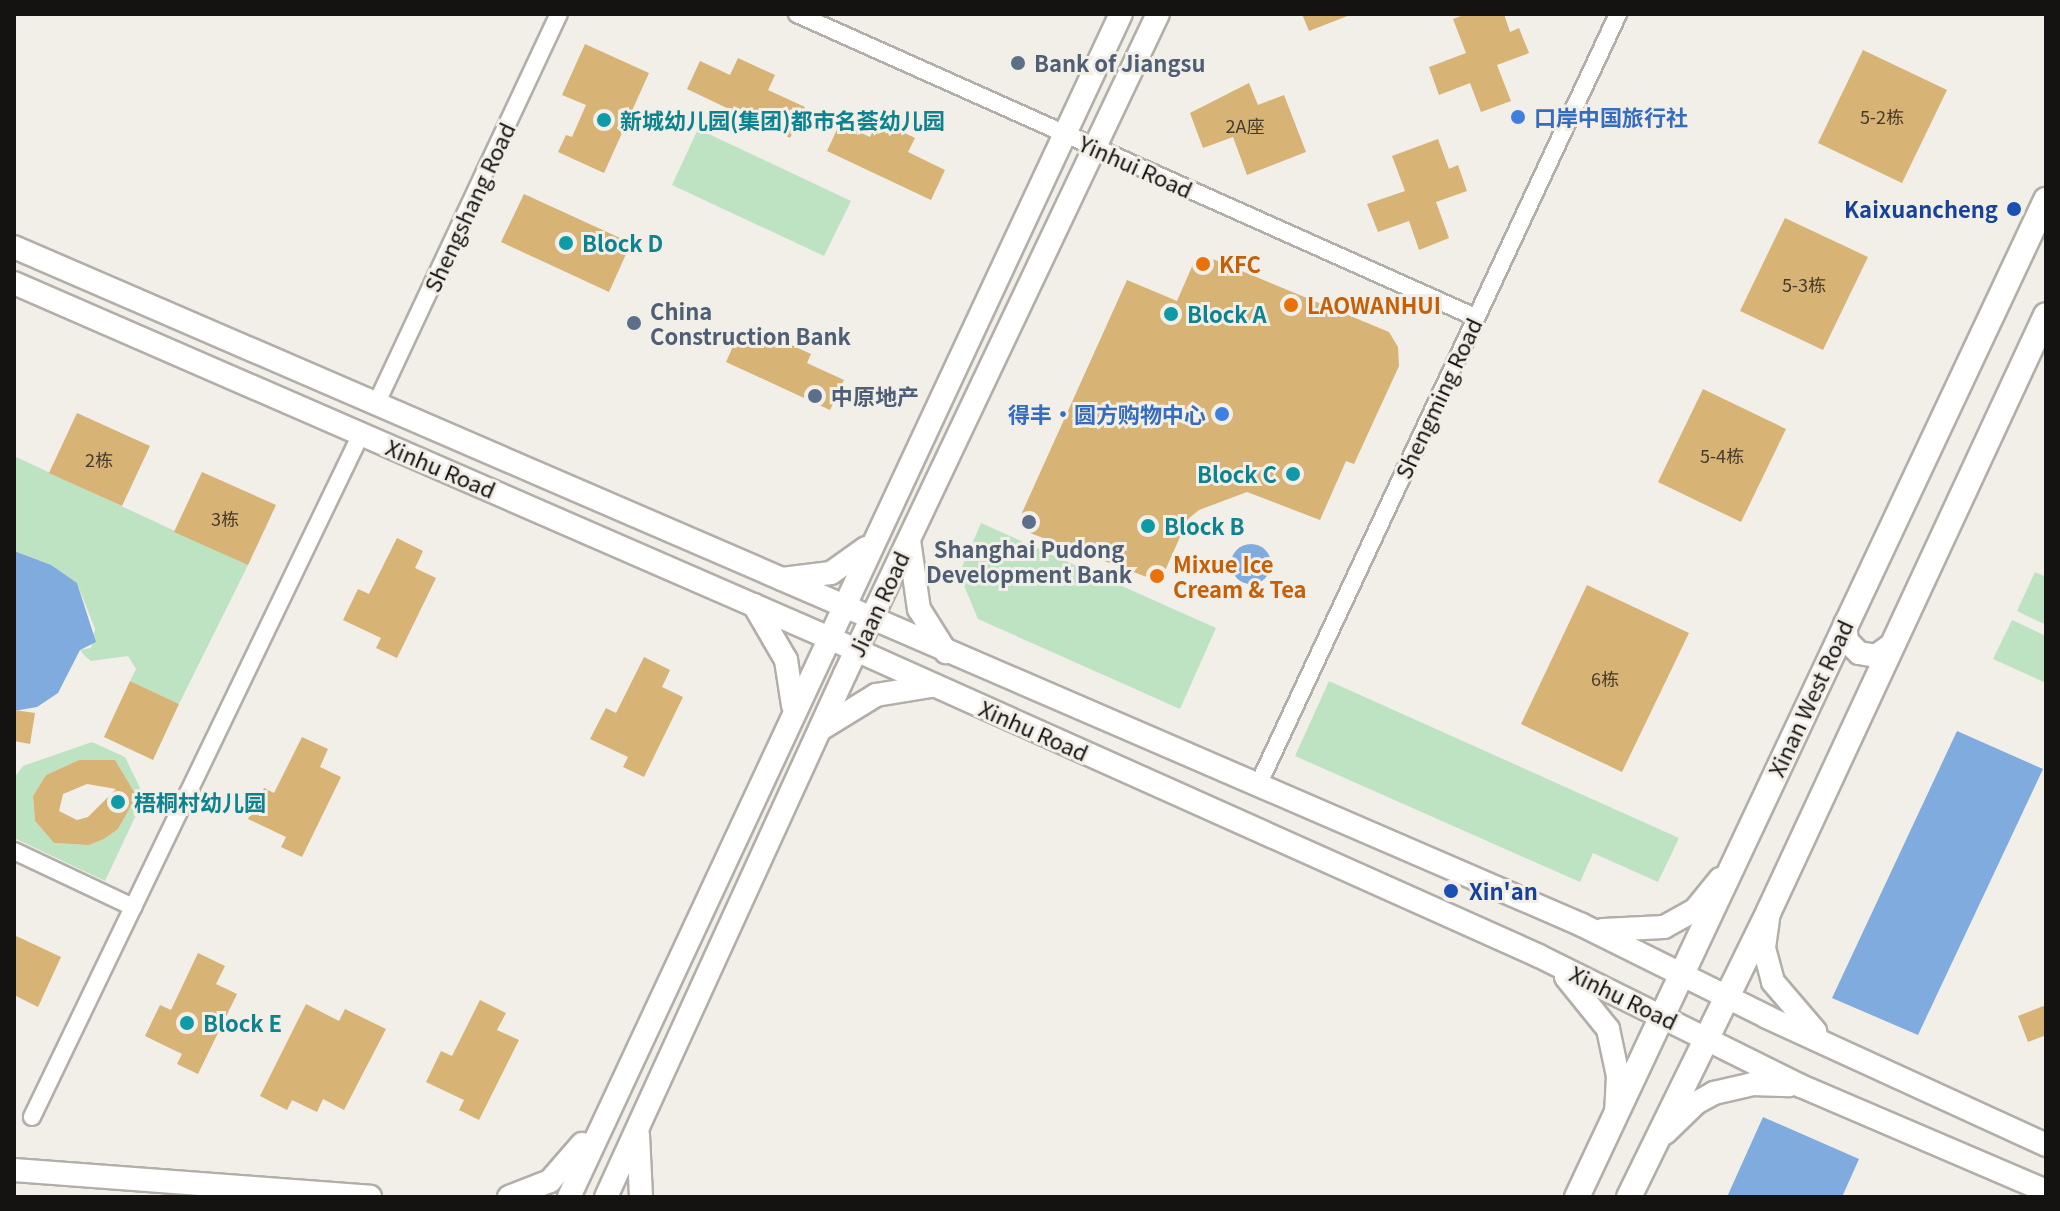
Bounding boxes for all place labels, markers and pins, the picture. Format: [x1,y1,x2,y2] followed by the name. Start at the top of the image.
[1034,50,1205,76] place label: Bank of Jiangsu
[1009,54,1027,72] marker: Bank of Jiangsu
[1534,104,1688,130] place label: 口岸中国旅行社
[620,107,945,133] place label: 新城幼儿园(集团)都市名荟幼儿园
[1509,108,1527,126] marker: 口岸中国旅行社
[595,111,613,129] marker: 新城幼儿园(集团)都市名荟幼儿园
[1844,196,1998,222] place label: Kaixuancheng
[2005,200,2023,218] marker: Kaixuancheng
[582,230,663,256] place label: Block D
[557,234,575,252] marker: Block D
[1219,251,1261,277] place label: KFC
[1194,255,1212,273] marker: KFC
[1307,292,1441,318] place label: LAOWANHUI
[1282,296,1300,314] marker: LAOWANHUI
[650,297,851,348] place label: China Construction Bank
[1187,301,1267,327] place label: Block A
[1162,305,1180,323] marker: Block A
[625,314,643,332] marker: China Construction Bank
[831,383,919,409] place label: 中原地产
[806,387,824,405] marker: 中原地产
[1008,401,1206,427] place label: 得丰·圆方购物中心
[1213,405,1231,423] marker: 得丰·圆方购物中心
[1197,461,1277,487] place label: Block C
[1284,465,1302,483] marker: Block C
[1020,513,1038,531] marker: Shanghai Pudong Development Bank
[1164,513,1245,539] place label: Block B
[1139,517,1157,535] marker: Block B
[926,535,1132,586] place label: Shanghai Pudong Development Bank
[1173,550,1307,602] place label: Mixue Ice Cream & Tea
[1148,567,1166,585] marker: Mixue Ice Cream & Tea
[134,789,266,815] place label: 梧桐村幼儿园
[109,793,127,811] marker: 梧桐村幼儿园
[1469,878,1538,904] place label: Xin'an
[1440,880,1462,902] marker: Xin'an
[203,1010,282,1036] place label: Block E
[178,1014,196,1032] marker: Block E

